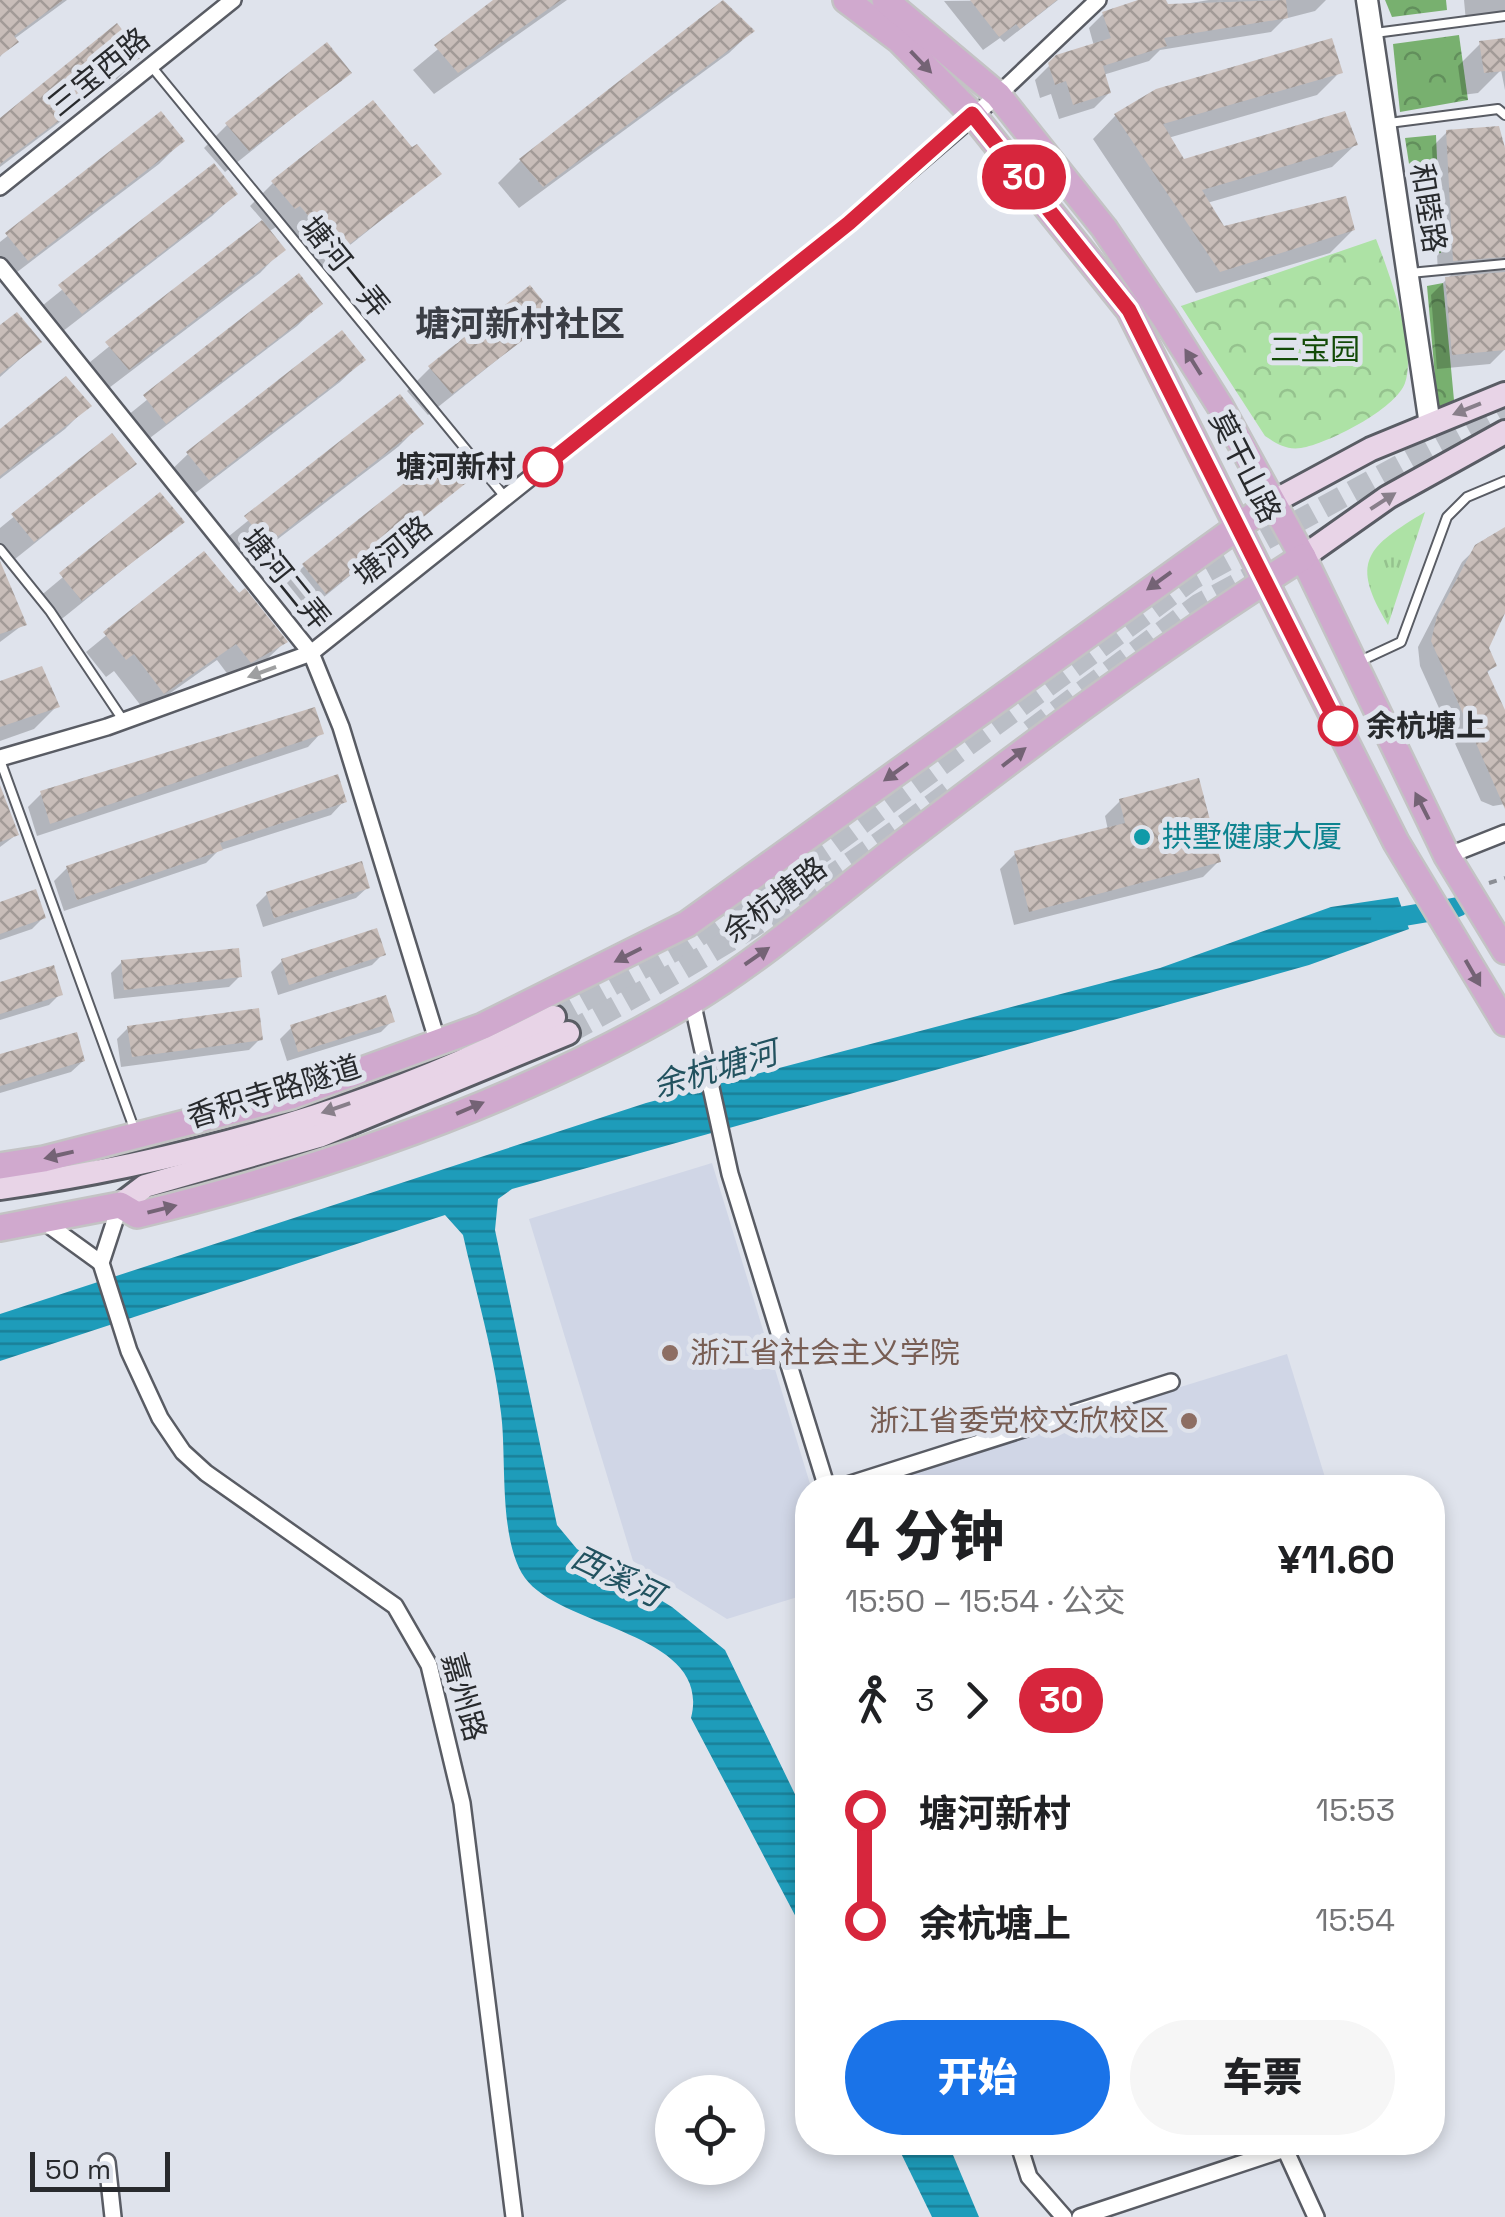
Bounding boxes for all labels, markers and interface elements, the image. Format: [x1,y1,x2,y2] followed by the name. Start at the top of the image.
[40,19,158,125] street label: 三宝西路
[908,50,932,74] one-way arrow
[979,144,1069,210] line badge: 30
[1002,155,1046,199] text: 30
[1402,160,1455,255] street label: 和睦路
[292,208,398,326] street label: 塘河一弄
[415,302,625,346] district label: 塘河新村社区
[1270,330,1360,369] park label: 三宝园
[1184,348,1202,376] one-way arrow
[1452,402,1482,418] one-way arrow
[1201,404,1290,529] street label: 莫干山路
[396,447,516,486] place label: 塘河新村
[524,448,562,486] marker: 塘河新村
[1369,492,1397,511] one-way arrow
[345,507,440,594] street label: 塘河路
[233,520,339,638] street label: 塘河二弄
[1146,571,1172,591] one-way arrow
[246,665,276,680] one-way arrow
[1366,706,1486,745] place label: 余杭塘上
[1319,707,1357,745] marker: 余杭塘上
[1001,748,1027,768] one-way arrow
[883,762,909,782] one-way arrow
[1414,791,1431,820] one-way arrow
[1162,817,1342,856] place label: 拱墅健康大厦
[1131,826,1153,848] marker: 拱墅健康大厦
[715,848,834,951] street label: 余杭塘路
[613,946,642,963] one-way arrow
[743,947,770,966] one-way arrow
[1464,959,1481,988] one-way arrow
[648,1030,788,1106] water label: 余杭塘河
[182,1047,366,1136] street label: 香积寺路隧道
[455,1100,485,1116] one-way arrow
[320,1101,350,1116] one-way arrow
[43,1148,74,1163] one-way arrow
[147,1201,178,1216] one-way arrow
[690,1333,960,1372] place label: 浙江省社会主义学院
[659,1342,681,1364] marker: 浙江省社会主义学院
[869,1401,1169,1440] place label: 浙江省委党校文欣校区
[1178,1410,1200,1432] marker: 浙江省委党校文欣校区
[845,1502,1004,1572] text: 4 分钟
[1278,1536,1395,1584] text: ¥11.60
[565,1537,674,1618] water label: 西溪河
[845,1581,1126,1621] text: 15:50 – 15:54 · 公交
[433,1648,496,1745] street label: 嘉州路
[845,1673,900,1728] icon: walk
[949,1673,1004,1728] icon: forward
[1039,1678,1083,1722] text: 30
[915,1680,934,1720] text: 3
[919,1790,1071,1838] text: 塘河新村
[1316,1790,1395,1830] text: 15:53
[919,1900,1071,1948] text: 余杭塘上
[1315,1900,1395,1940] text: 15:54
[845,2020,1110,2135] button: 开始
[1130,2020,1395,2135] button: 车票
[655,2075,765,2185] map controls
[655,2075,765,2185] button: locate
[30,2147,170,2192] scale bar
[45,2151,111,2187] text: 50 m

